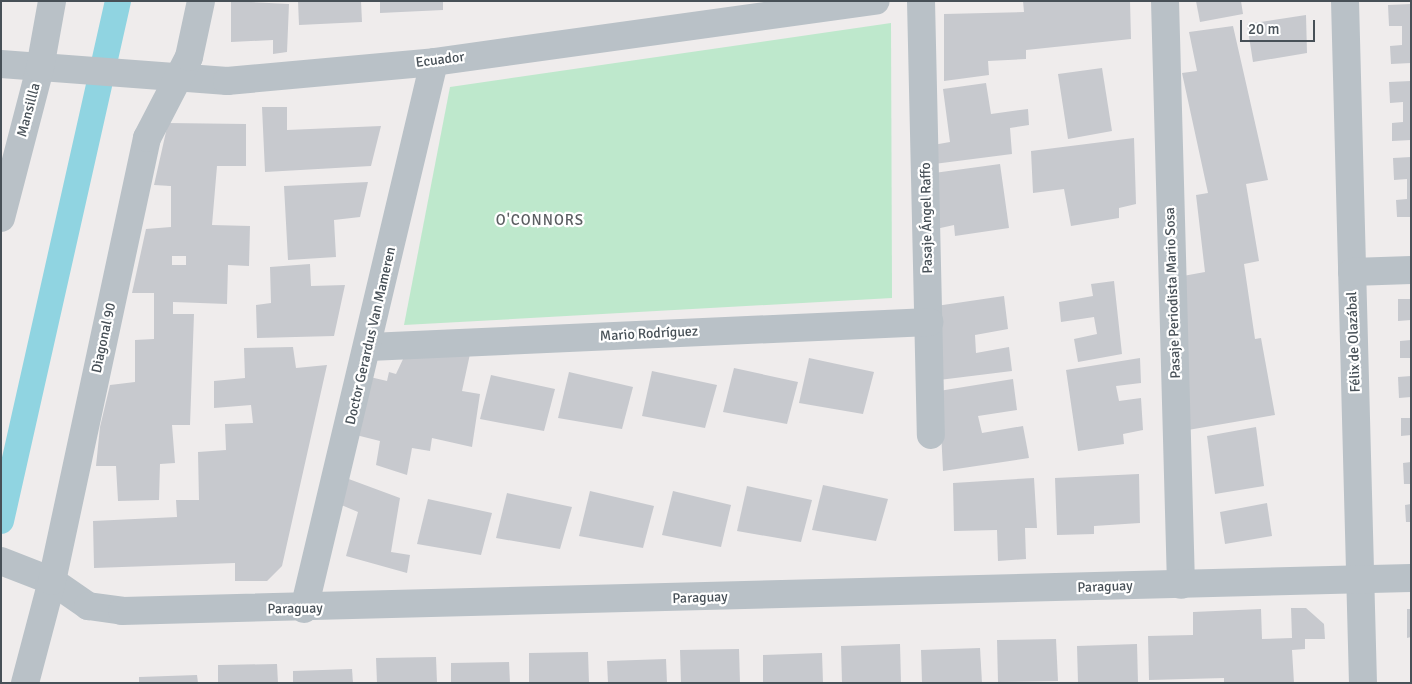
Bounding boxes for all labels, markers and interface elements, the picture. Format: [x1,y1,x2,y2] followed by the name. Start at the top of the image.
[1242,10,1317,42] scale bar
[1248,20,1279,38] text: 20 m
[415,49,465,71] street label: Ecuador
[14,81,44,139] street label: Mansillla
[918,162,936,274] street label: Pasaje Ángel Raffo
[1162,207,1184,379] street label: Pasaje Periodista Mario Sosa
[495,212,585,230] district label: O'CONNORS
[342,245,400,427] street label: Doctor Gerardus Van Mameren
[1344,291,1364,393] street label: Félix de Olazábal
[88,301,120,375] street label: Diagonal 90
[599,323,699,345] street label: Mario Rodríguez
[1077,578,1133,596] street label: Paraguay
[672,589,728,607] street label: Paraguay
[267,600,323,618] street label: Paraguay

